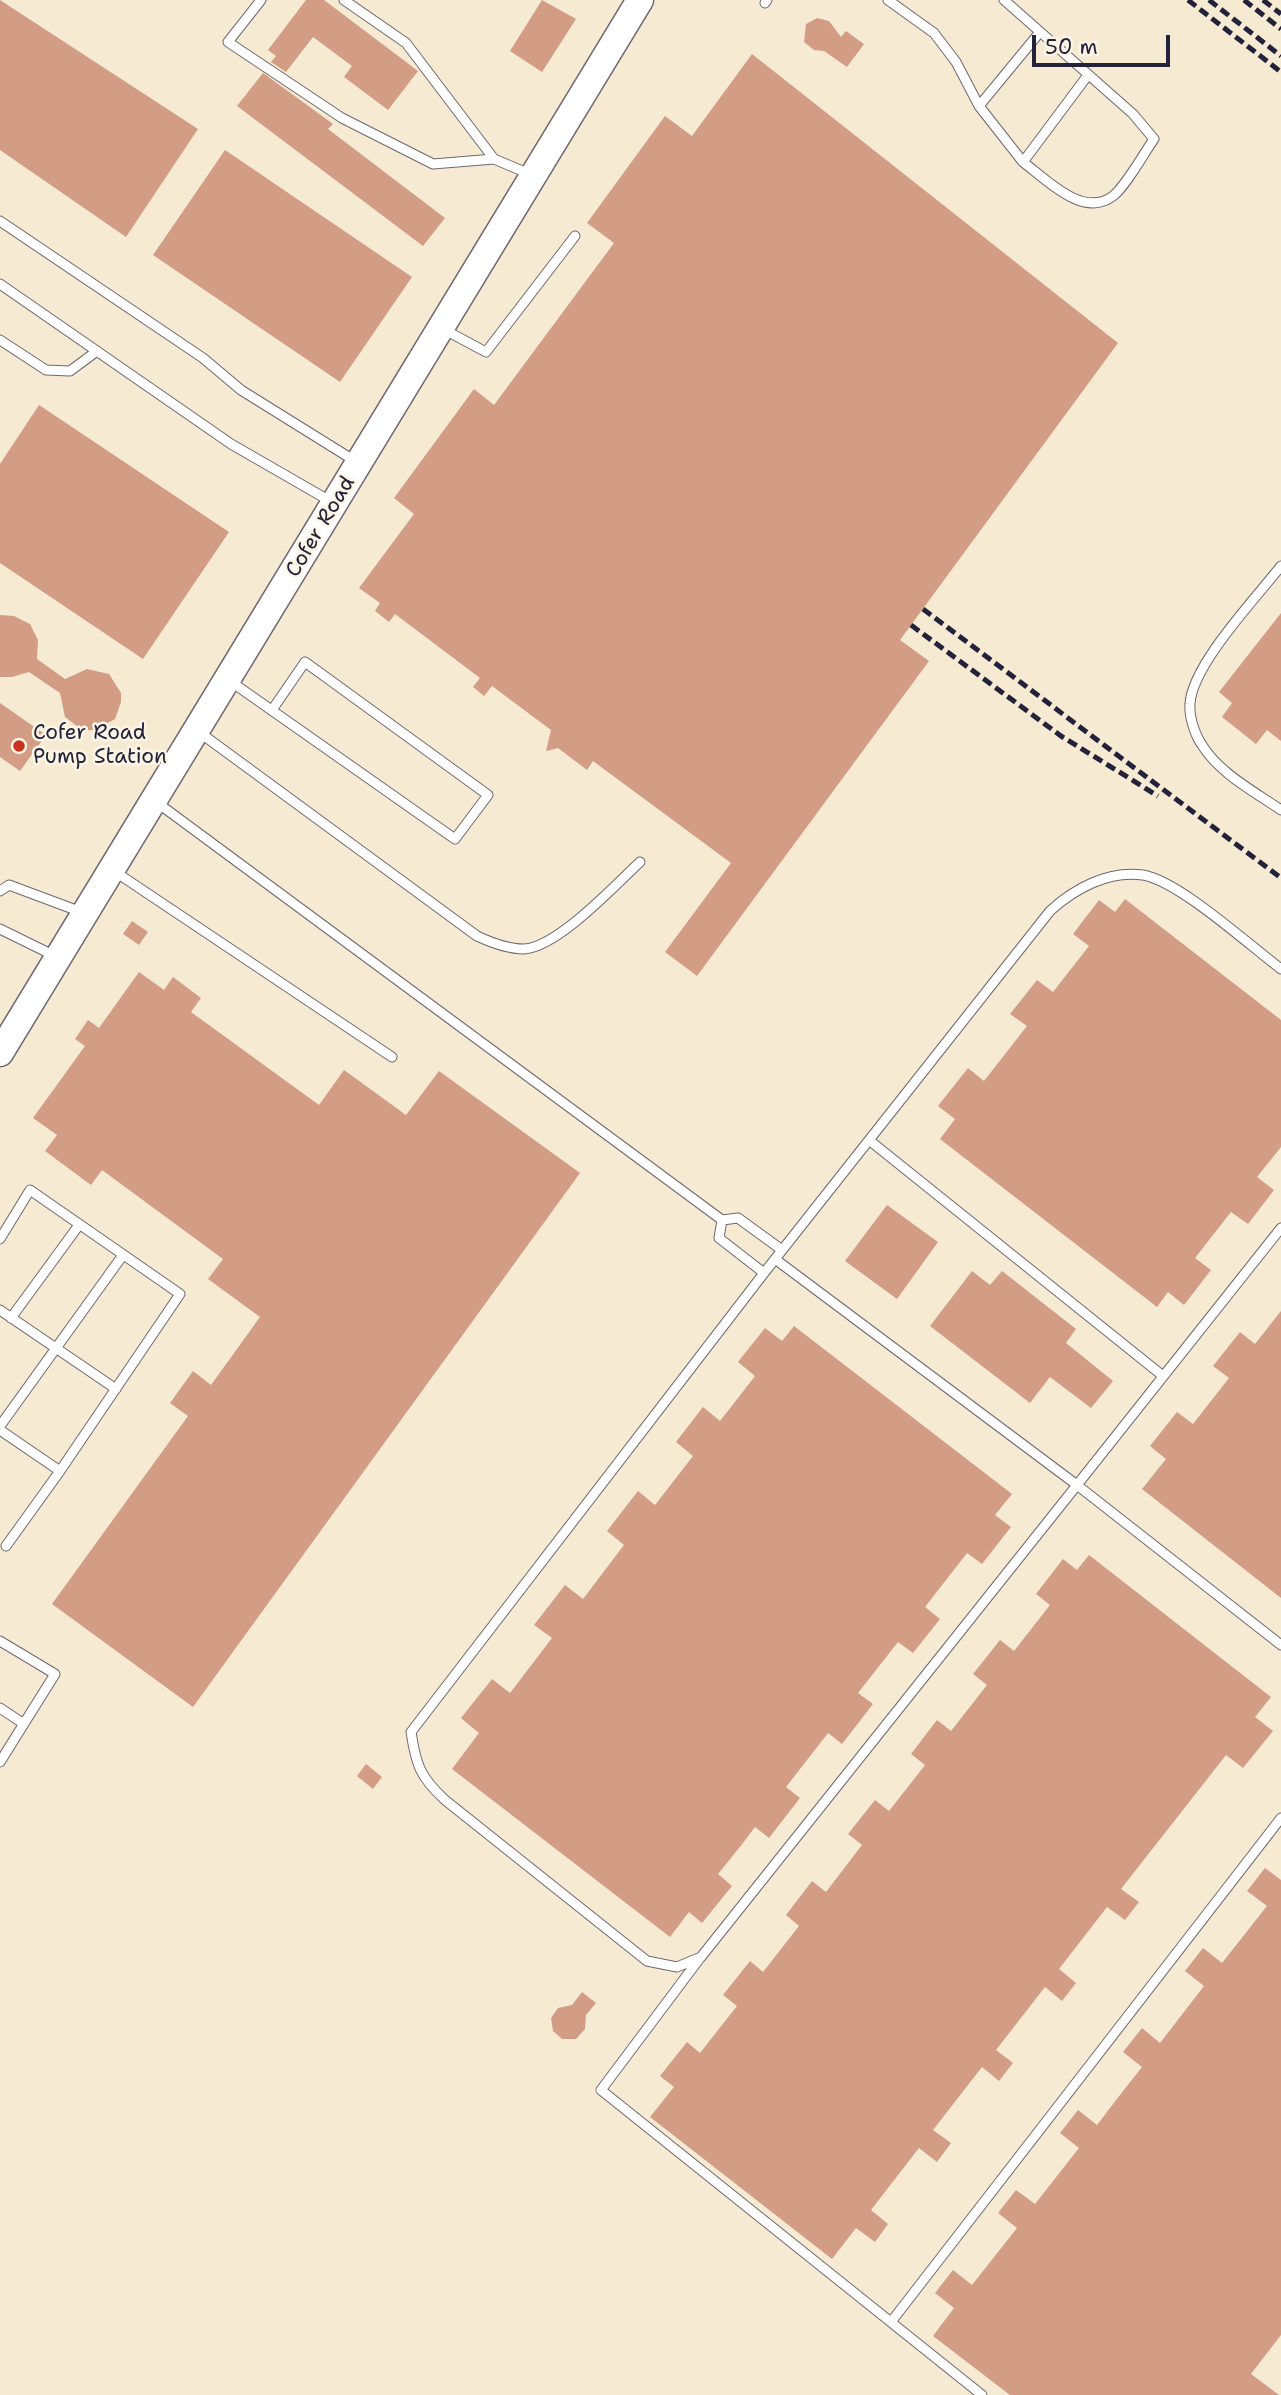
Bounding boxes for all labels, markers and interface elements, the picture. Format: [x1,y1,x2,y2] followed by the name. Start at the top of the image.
[1036,21,1174,65] scale bar
[1045,33,1098,61] text: 50 m
[281,472,361,582] street label: Cofer Road
[33,721,167,771] place label: Cofer Road Pump Station
[11,738,27,754] marker: Cofer Road Pump Station

